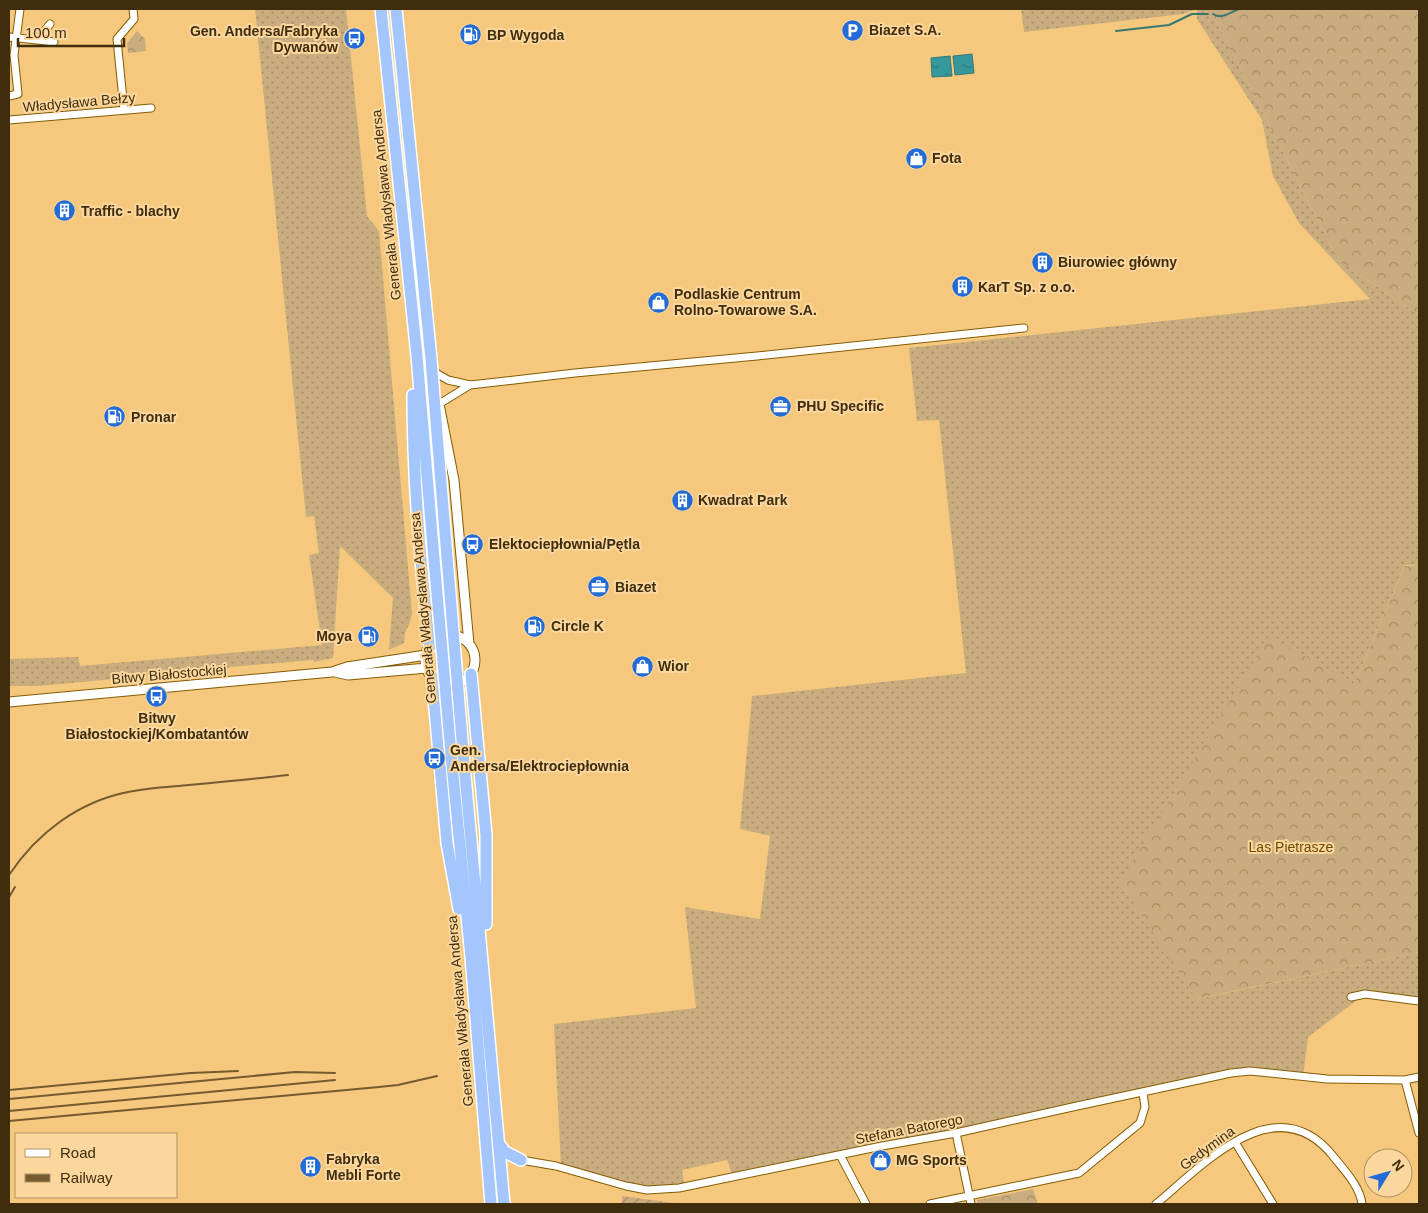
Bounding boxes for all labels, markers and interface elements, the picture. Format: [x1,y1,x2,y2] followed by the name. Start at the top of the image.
[18,15,124,47] scale bar
[841,18,865,42] parking icon: Biazet S.A.
[869,22,941,38] place label: Biazet S.A.
[190,23,338,55] place label: Gen. Andersa/Fabryka Dywanów
[459,23,483,47] fuel station icon: BP Wygoda
[25,24,67,41] text: 100 m
[342,27,366,51] bus stop icon: Gen. Andersa/Fabryka Dywanów
[487,27,564,43] place label: BP Wygoda
[22,89,136,115] street label: Władysława Bełzy
[368,109,404,301] street label: Generała Władysława Andersa
[904,146,928,170] shop icon: Fota
[932,150,962,166] place label: Fota
[53,199,77,223] building icon: Traffic - blachy
[81,203,180,219] place label: Traffic - blachy
[1030,250,1054,274] building icon: Biurowiec główny
[1058,254,1177,270] place label: Biurowiec główny
[950,275,974,299] building icon: KarT Sp. z o.o.
[978,279,1075,295] place label: KarT Sp. z o.o.
[674,286,817,318] place label: Podlaskie Centrum Rolno-Towarowe S.A.
[646,290,670,314] shop icon: Podlaskie Centrum Rolno-Towarowe S.A.
[769,394,793,418] office icon: PHU Specific
[797,398,884,414] place label: PHU Specific
[103,405,127,429] fuel station icon: Pronar
[131,409,177,425] place label: Pronar
[670,488,694,512] building icon: Kwadrat Park
[698,492,788,508] place label: Kwadrat Park
[407,512,439,704] street label: Generała Władysława Andersa
[461,532,485,556] bus stop icon: Elektociepłownia/Pętla
[489,536,640,552] place label: Elektociepłownia/Pętla
[587,575,611,599] office icon: Biazet
[615,579,657,595] place label: Biazet
[523,614,547,638] fuel station icon: Circle K
[551,618,604,634] place label: Circle K
[356,624,380,648] fuel station icon: Moya
[316,628,352,644] place label: Moya
[630,654,654,678] shop icon: Wior
[658,658,690,674] place label: Wior
[111,661,227,687] street label: Bitwy Białostockiej
[145,684,169,708] bus stop icon: Bitwy Białostockiej/Kombatantów
[66,710,249,742] place label: Bitwy Białostockiej/Kombatantów
[450,742,629,774] place label: Gen. Andersa/Elektrociepłownia
[422,746,446,770] bus stop icon: Gen. Andersa/Elektrociepłownia
[1249,839,1334,855] park label: Las Pietrasze
[444,915,476,1107] street label: Generała Władysława Andersa
[854,1111,964,1147] street label: Stefana Batorego
[1176,1123,1238,1173] street label: Gedymina
[15,1133,178,1198] legend
[60,1144,96,1161] text: Road
[868,1148,892,1172] shop icon: MG Sports
[1363,1148,1413,1198] north arrow
[326,1151,401,1183] place label: Fabryka Mebli Forte
[896,1152,967,1168] place label: MG Sports
[298,1155,322,1179] building icon: Fabryka Mebli Forte
[1389,1156,1408,1174] text: N
[60,1169,113,1186] text: Railway

